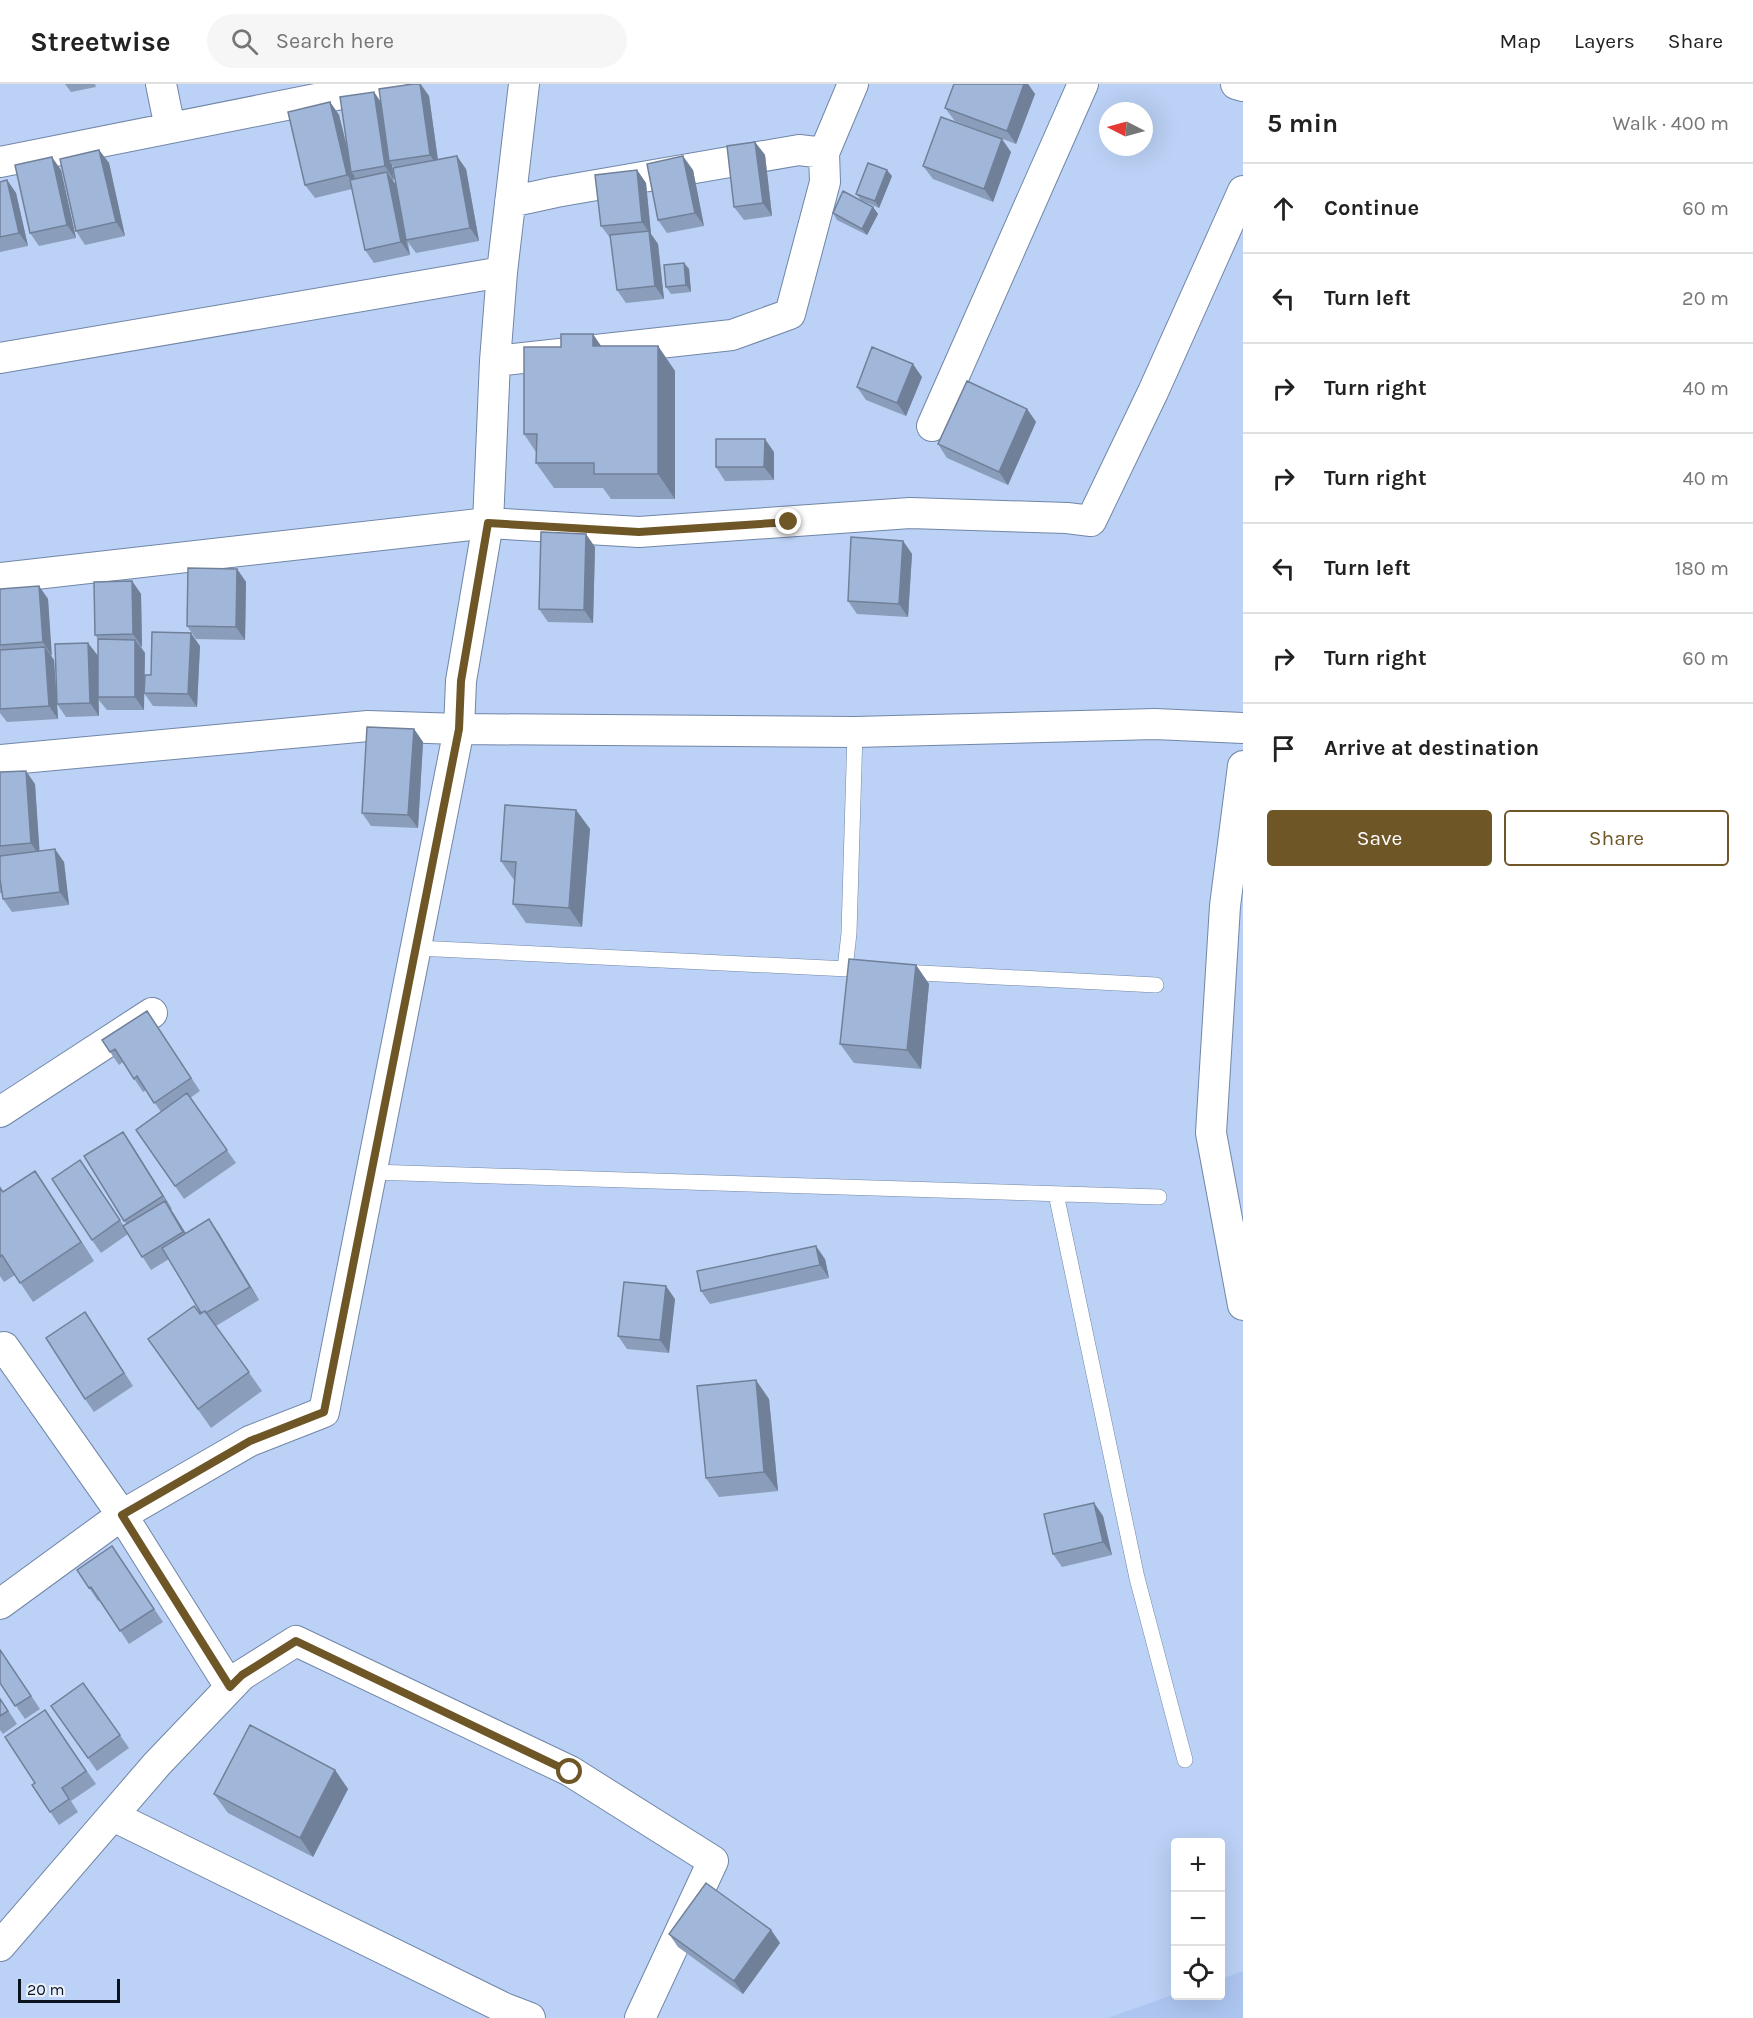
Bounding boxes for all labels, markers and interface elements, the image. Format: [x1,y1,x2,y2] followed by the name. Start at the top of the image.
[207,14,627,68] search box
[30,25,171,58] text: Streetwise
[228,25,261,58] icon: search
[276,28,394,54] text: Search here
[1499,29,1541,53] text: Map
[1574,29,1635,53] text: Layers
[1668,29,1723,53] text: Share
[1099,102,1153,156] north arrow
[1267,108,1338,139] text: 5 min
[1612,112,1729,135] text: Walk · 400 m
[1267,192,1300,225] icon: ahead
[1324,195,1419,221] text: Continue
[1682,197,1729,220] text: 60 m
[1267,282,1300,315] icon: left
[1324,285,1411,311] text: Turn left
[1682,287,1729,310] text: 20 m
[1267,372,1300,405] icon: right
[1324,375,1427,401] text: Turn right
[1683,377,1729,400] text: 40 m
[1267,462,1300,495] icon: right
[1324,465,1427,491] text: Turn right
[1683,467,1729,490] text: 40 m
[775,508,801,534] route end
[1267,552,1300,585] icon: left
[1324,555,1411,581] text: Turn left
[1675,557,1729,580] text: 180 m
[1267,642,1300,675] icon: right
[1324,645,1427,671] text: Turn right
[1682,647,1729,670] text: 60 m
[1267,732,1300,765] icon: arrive
[1324,735,1539,761] text: Arrive at destination
[1267,810,1492,866] button: Save
[1504,810,1729,866] button: Share
[556,1758,582,1784] route start
[1171,1838,1225,2000] map controls
[1171,1838,1225,1892] button: +
[1171,1892,1225,1946] button: −
[1171,1946,1225,2000] button: locate
[18,1976,120,2004] scale bar
[27,1980,65,1999] text: 20 m

